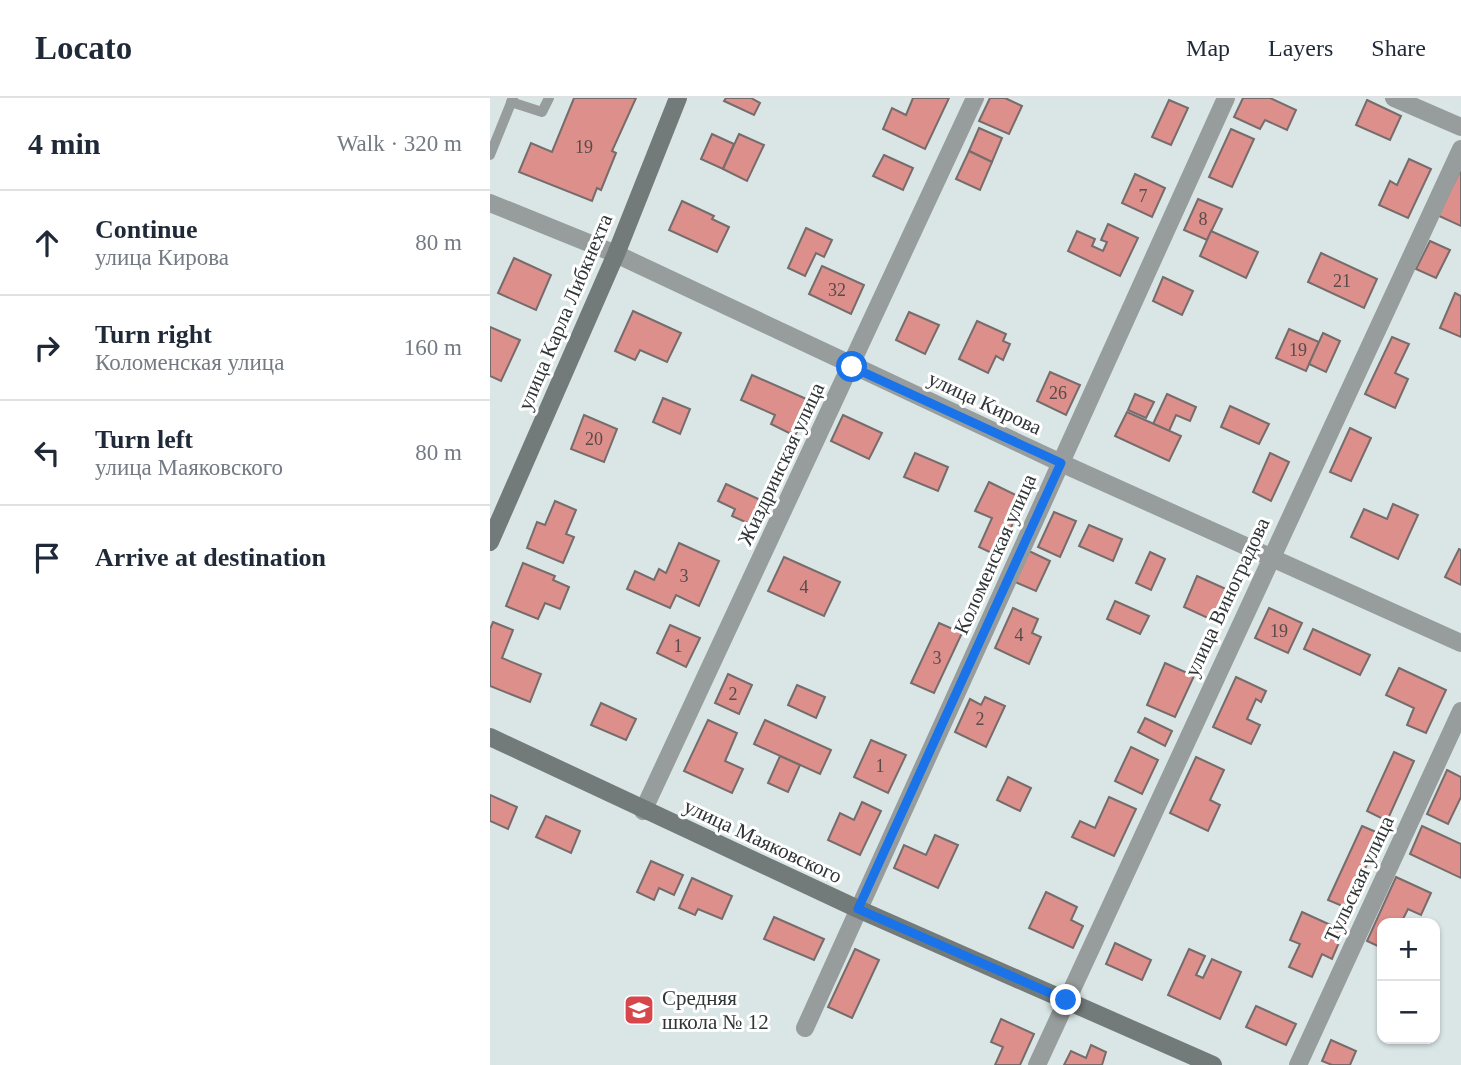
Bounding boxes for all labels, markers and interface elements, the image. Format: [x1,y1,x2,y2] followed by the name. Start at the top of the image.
[35,30,132,66] text: Locato
[1186,35,1230,61] text: Map
[1268,35,1333,61] text: Layers
[1371,35,1426,61] text: Share
[28,127,101,160] text: 4 min
[337,131,462,156] text: Walk · 320 m
[575,137,593,157] house number: 19
[1139,186,1148,206] house number: 7
[1199,209,1208,229] house number: 8
[513,210,617,414] street label: улица Карла Либкнехта
[95,215,198,244] text: Continue
[28,224,66,262] icon: ahead
[415,230,462,255] text: 80 m
[95,245,229,270] text: улица Кирова
[1333,271,1351,291] house number: 21
[828,280,846,300] house number: 32
[95,320,212,349] text: Turn right
[28,329,66,367] icon: right
[404,335,462,360] text: 160 m
[1289,340,1307,360] house number: 19
[95,350,284,375] text: Коломенская улица
[836,351,867,382] route start
[925,366,1046,440] street label: улица Кирова
[733,378,830,549] street label: Жиздринская улица
[1049,383,1067,403] house number: 26
[95,425,193,454] text: Turn left
[585,429,603,449] house number: 20
[28,434,66,472] icon: left
[415,440,462,465] text: 80 m
[95,455,283,480] text: улица Маяковского
[949,470,1041,638] street label: Коломенская улица
[1180,513,1275,680] street label: улица Виноградова
[28,539,66,577] icon: arrive
[95,543,326,572] text: Arrive at destination
[680,566,689,586] house number: 3
[800,577,809,597] house number: 4
[1270,621,1288,641] house number: 19
[1015,625,1024,645] house number: 4
[674,636,683,656] house number: 1
[933,648,942,668] house number: 3
[729,684,738,704] house number: 2
[976,709,985,729] house number: 2
[876,756,885,776] house number: 1
[680,794,846,888] street label: улица Маяковского
[1319,811,1399,946] street label: Тульская улица
[1377,918,1440,1044] map controls
[1377,918,1440,981] button: +
[1377,981,1440,1044] button: −
[1050,984,1081,1015] route end
[662,986,769,1034] place label: Средняя школа № 12
[622,993,656,1027] school or university icon: Средняя школа № 12

